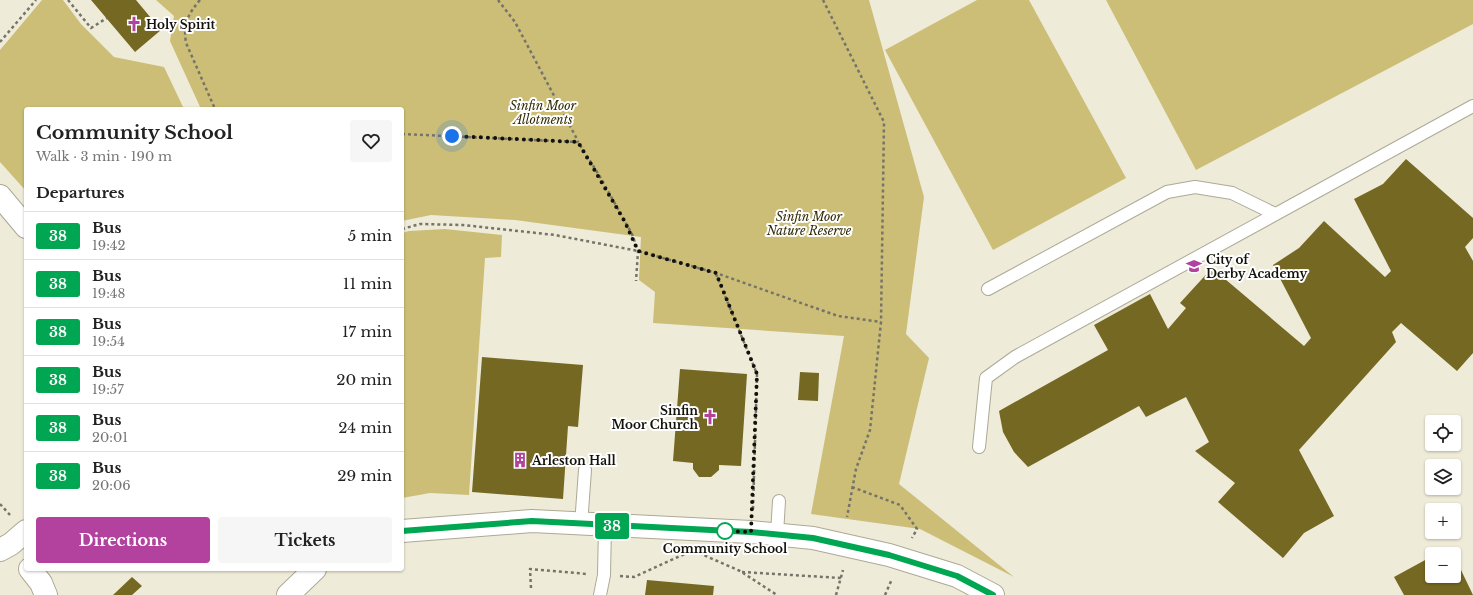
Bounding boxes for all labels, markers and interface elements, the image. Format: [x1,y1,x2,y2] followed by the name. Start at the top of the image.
[125,15,143,33] church icon: Holy Spirit
[146,17,216,32] place label: Holy Spirit
[510,98,577,127] park label: Sinfin Moor Allotments
[350,120,392,162] button: heart
[36,121,233,144] text: Community School
[442,126,462,146] your location
[36,148,172,165] text: Walk · 3 min · 190 m
[36,183,125,202] text: Departures
[766,209,852,238] park label: Sinfin Moor Nature Reserve
[92,218,122,237] text: Bus
[348,226,392,245] text: 5 min
[49,227,67,245] text: 38
[92,237,125,254] text: 19:42
[1206,252,1307,281] place label: City of Derby Academy
[1185,257,1203,275] school or university icon: City of Derby Academy
[92,266,122,285] text: Bus
[343,274,392,293] text: 11 min
[49,275,67,293] text: 38
[92,285,125,302] text: 19:48
[92,314,122,333] text: Bus
[342,322,392,341] text: 17 min
[49,323,67,341] text: 38
[92,333,125,350] text: 19:54
[92,362,122,381] text: Bus
[336,370,392,389] text: 20 min
[49,371,67,389] text: 38
[92,381,124,398] text: 19:57
[612,403,698,432] place label: Sinfin Moor Church
[701,408,719,426] church icon: Sinfin Moor Church
[92,410,122,429] text: Bus
[1425,415,1461,583] map controls
[1425,415,1461,451] button: locate
[338,418,392,437] text: 24 min
[49,419,67,437] text: 38
[92,429,128,446] text: 20:01
[511,451,529,469] building icon: Arleston Hall
[531,453,616,468] place label: Arleston Hall
[92,458,122,477] text: Bus
[1425,459,1461,495] button: layers
[337,466,392,485] text: 29 min
[49,467,67,485] text: 38
[92,477,131,494] text: 20:06
[1425,503,1461,539] button: +
[594,513,630,539] line badge: 38
[36,517,210,563] button: Directions
[218,517,392,563] button: Tickets
[603,517,621,535] text: 38
[716,522,734,540] marker: Community School
[663,541,788,556] place label: Community School
[1425,547,1461,583] button: −

